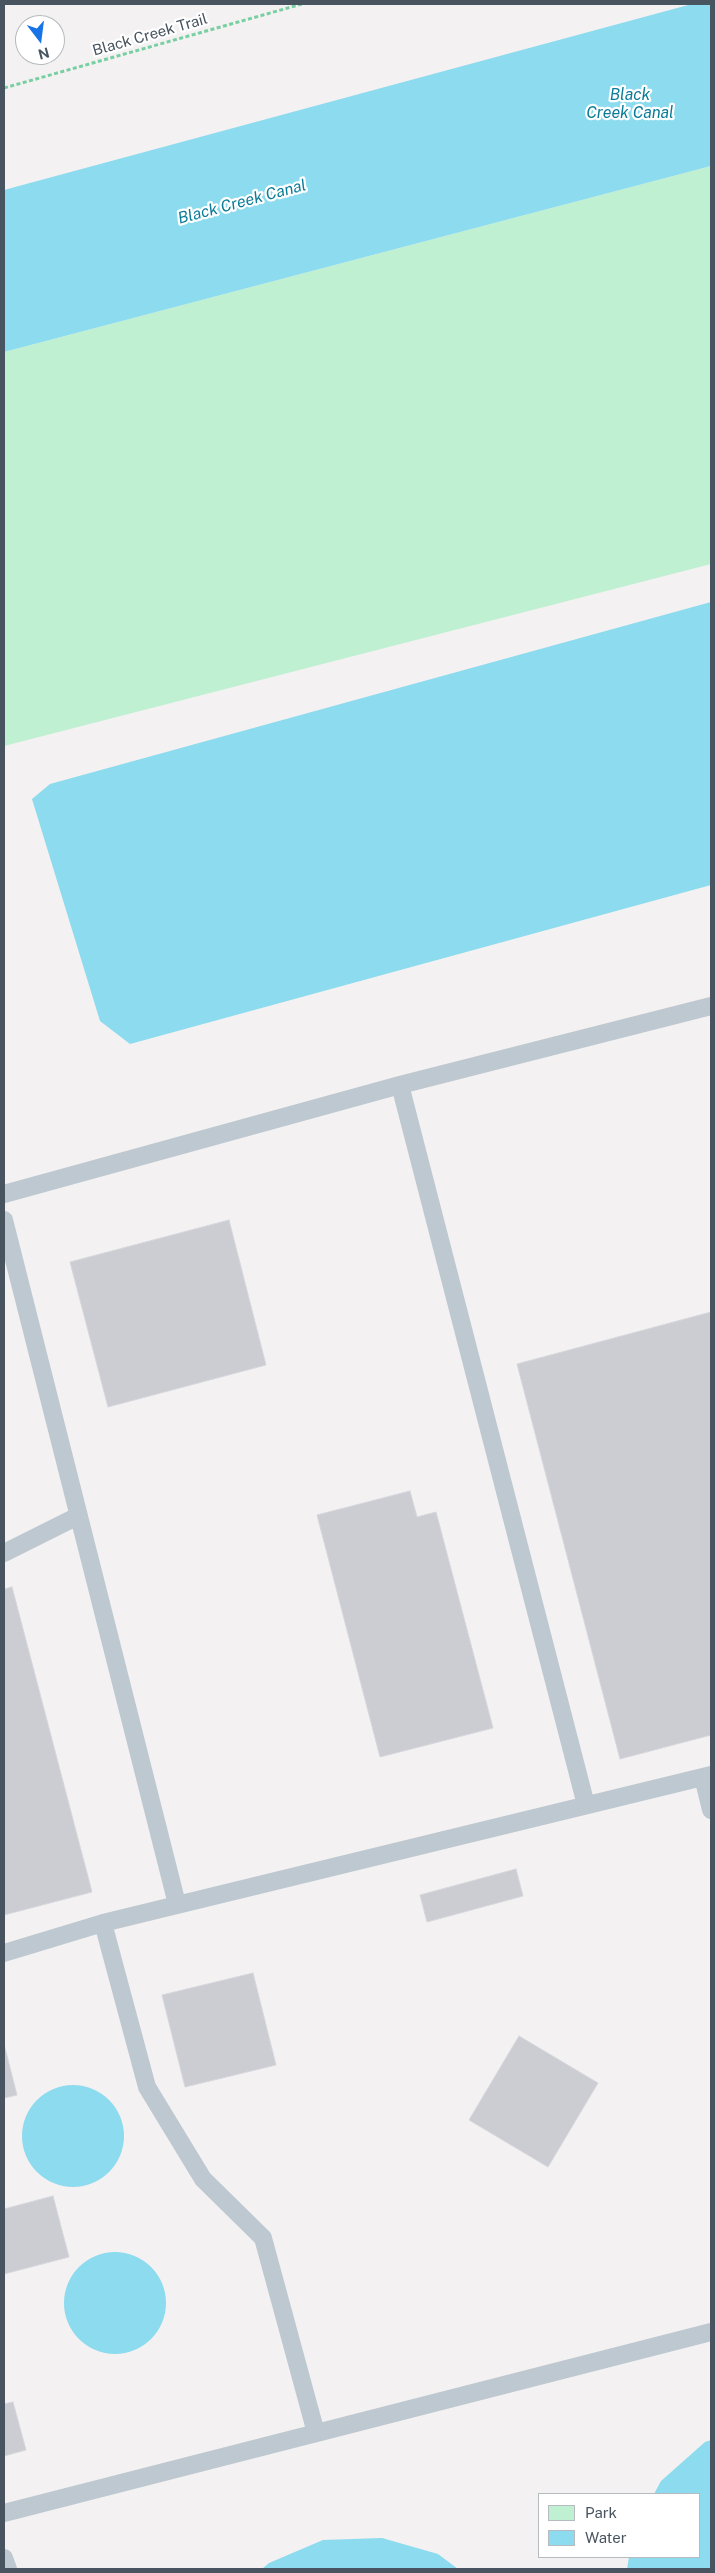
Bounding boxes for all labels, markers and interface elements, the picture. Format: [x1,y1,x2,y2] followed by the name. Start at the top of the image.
[90,10,210,60] street label: Black Creek Trail
[15,15,65,65] north arrow
[36,44,51,63] text: N
[586,85,674,123] water label: Black Creek Canal
[176,176,308,228] water label: Black Creek Canal
[538,2493,700,2558] legend
[585,2504,617,2521] text: Park
[585,2529,627,2546] text: Water

